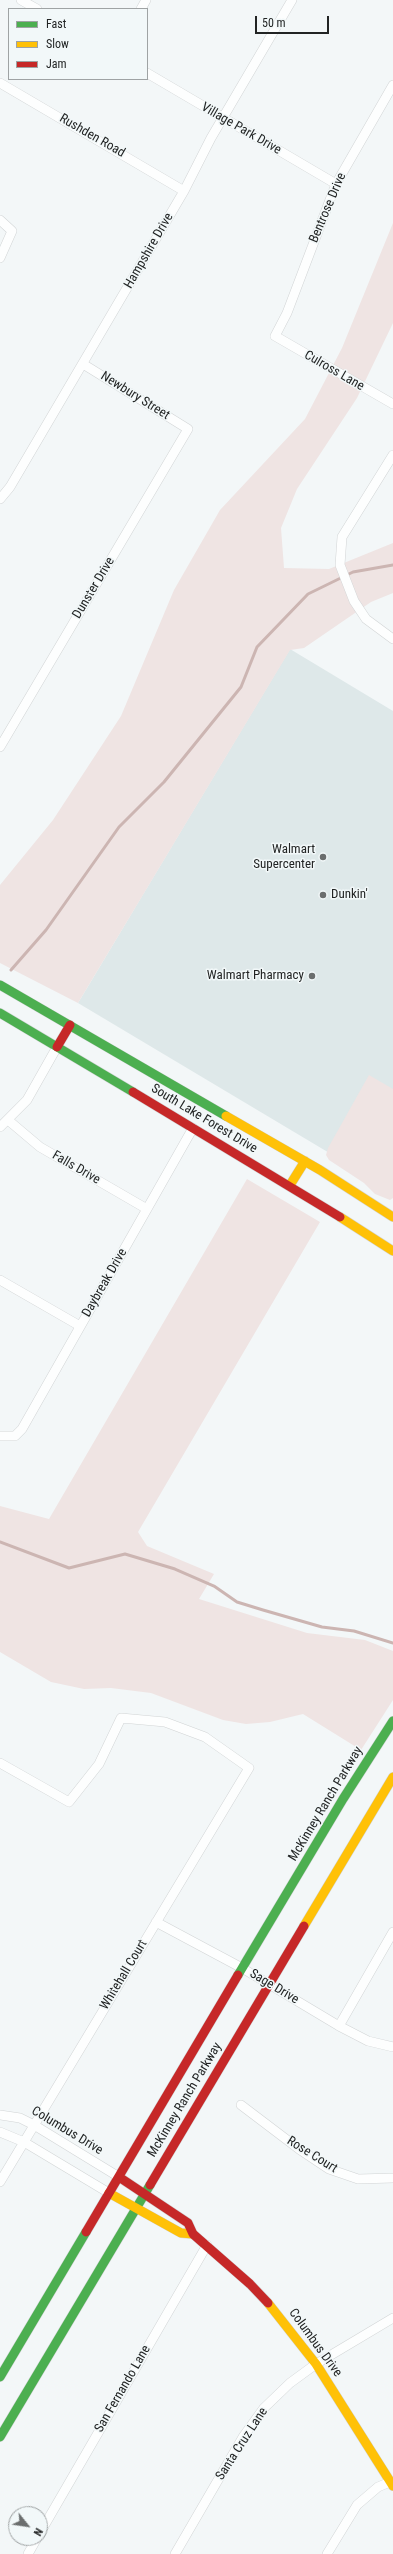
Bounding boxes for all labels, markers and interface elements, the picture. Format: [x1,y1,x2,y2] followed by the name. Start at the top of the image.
[8,8,148,80] legend
[257,8,331,34] scale bar
[262,16,286,30] text: 50 m
[46,17,66,31] text: Fast
[46,37,69,51] text: Slow
[46,57,67,71] text: Jam
[198,100,284,158] street label: Village Park Drive
[56,111,128,161] street label: Rushden Road
[306,171,350,245] street label: Bentrose Drive
[121,210,177,292] street label: Hampshire Drive
[301,348,367,394] street label: Culross Lane
[98,369,172,423] street label: Newbury Street
[70,555,118,621] street label: Dunster Drive
[253,842,315,873] place label: Walmart Supercenter
[318,852,328,862] marker: Walmart Supercenter
[331,887,368,903] place label: Dunkin'
[318,890,328,900] marker: Dunkin'
[207,968,304,984] place label: Walmart Pharmacy
[307,971,317,981] marker: Walmart Pharmacy
[148,1081,260,1157] street label: South Lake Forest Drive
[49,1148,103,1188] street label: Falls Drive
[79,1246,131,1320] street label: Daybreak Drive
[286,1744,366,1864] street label: McKinney Ranch Parkway
[97,1937,151,2013] street label: Whitehall Court
[247,1966,301,2008] street label: Sage Drive
[145,2040,225,2160] street label: McKinney Ranch Parkway
[28,2104,106,2158] street label: Columbus Drive
[284,2133,340,2177] street label: Rose Court
[285,2306,345,2380] street label: Columbus Drive
[92,2343,154,2435] street label: San Fernando Lane
[213,2405,271,2483] street label: Santa Cruz Lane
[8,2506,48,2546] north arrow
[31,2526,45,2538] text: N

